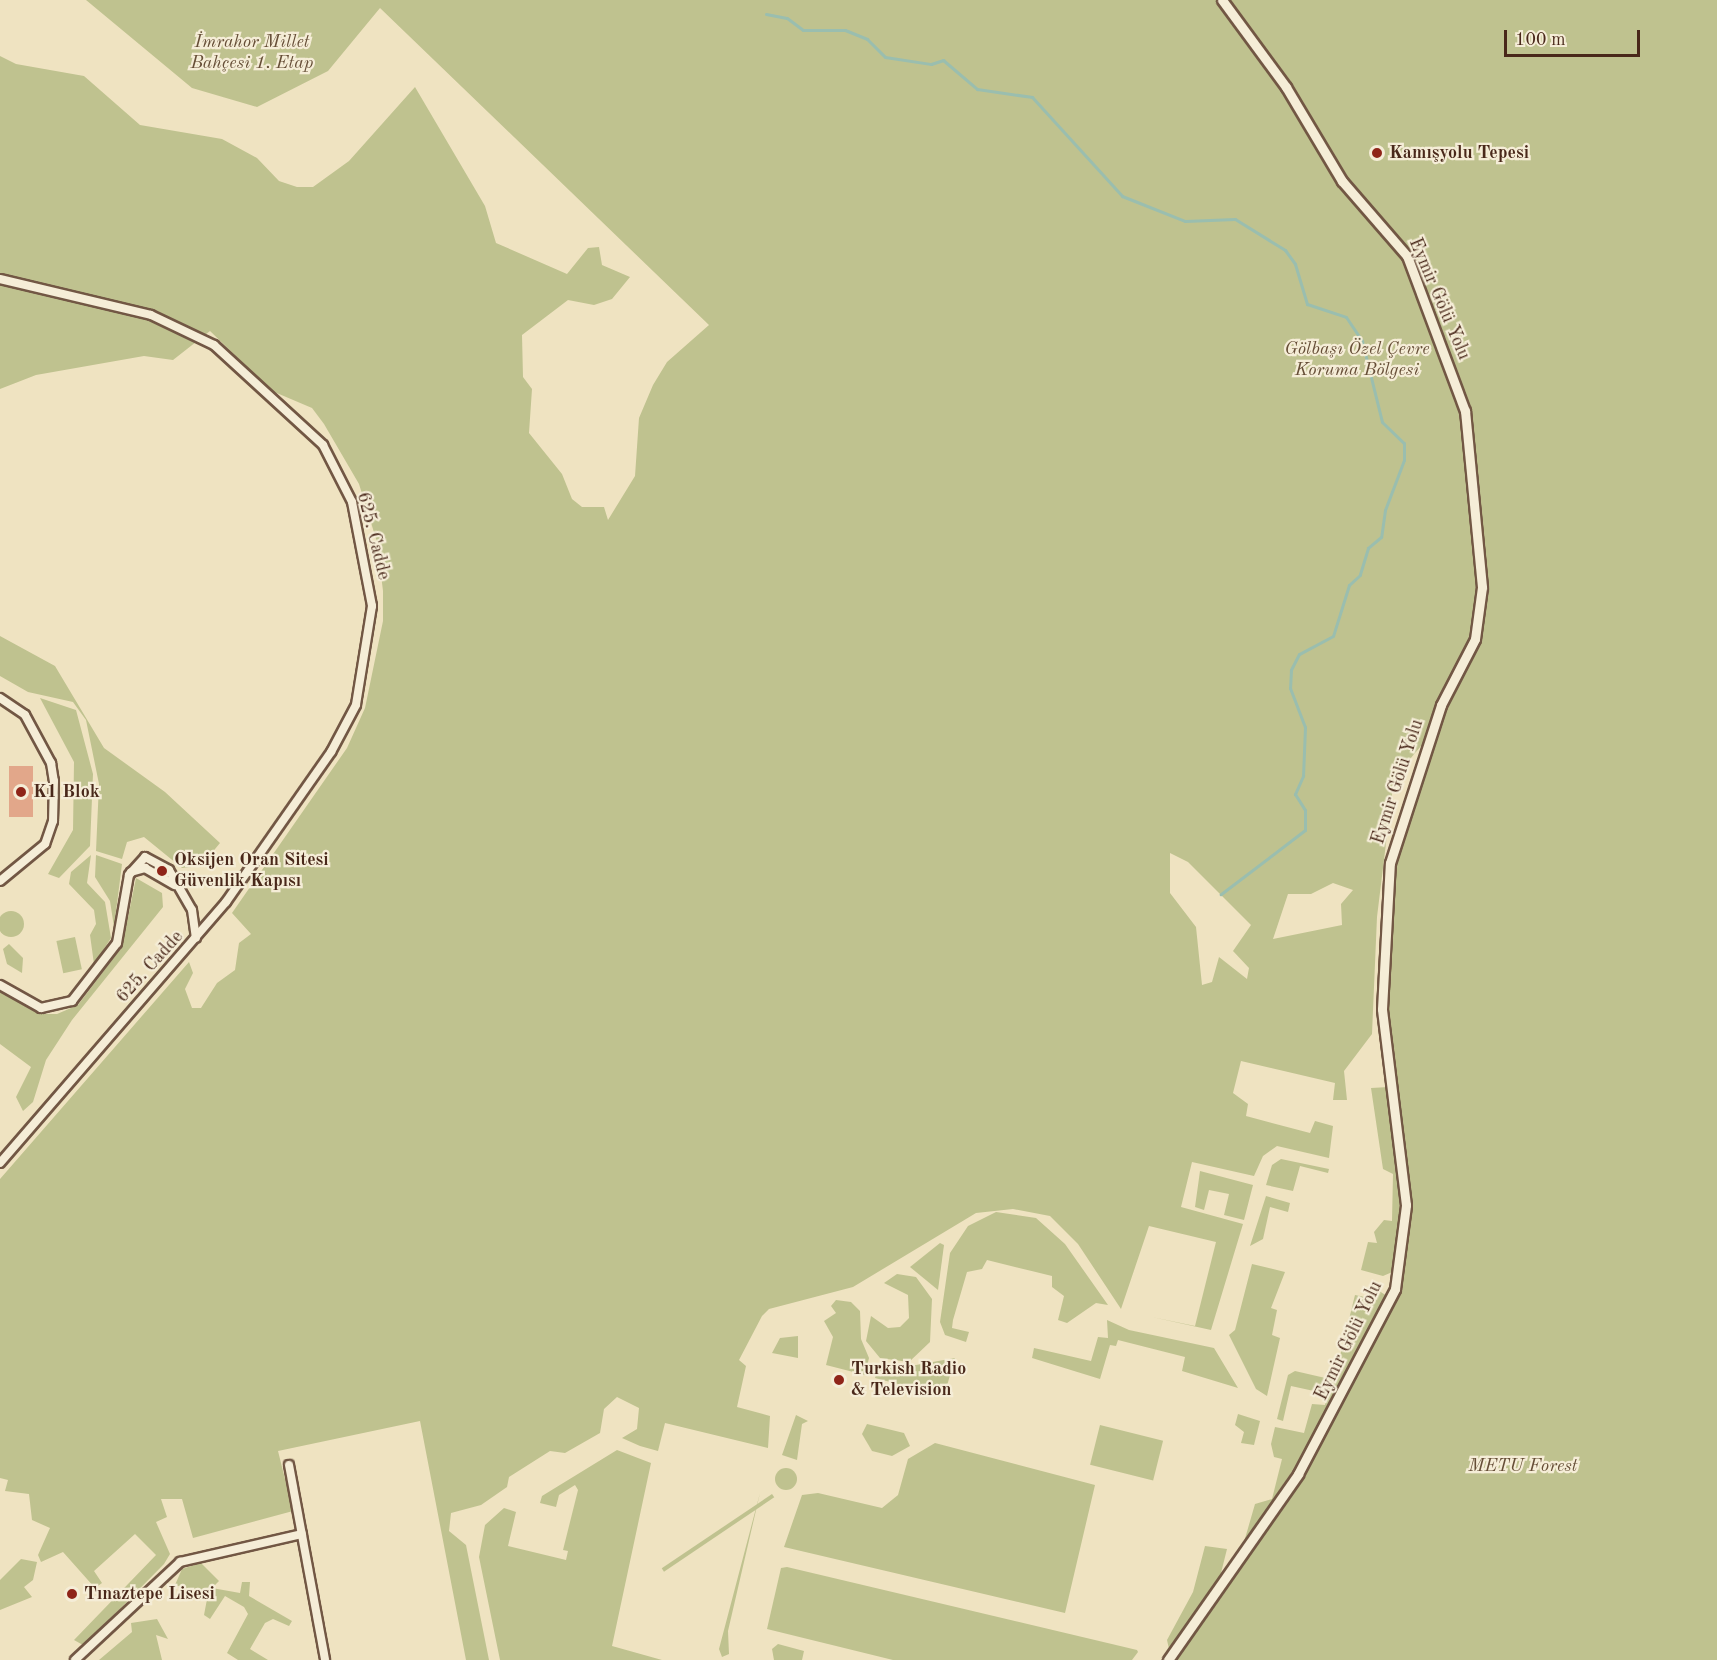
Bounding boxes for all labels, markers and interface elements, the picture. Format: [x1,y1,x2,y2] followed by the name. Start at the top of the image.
[1507,18,1644,56] scale bar
[1515,31,1566,49] text: 100 m
[190,32,314,74] park label: İmrahor Millet Bahçesi 1. Etap
[1389,142,1529,164] place label: Kamışyolu Tepesi
[1370,146,1384,160] marker: Kamışyolu Tepesi
[1404,235,1474,363] street label: Eymir Gölü Yolu
[1284,339,1430,382] park label: Gölbaşı Özel Çevre Koruma Bölgesi
[352,490,394,582] street label: 625. Cadde
[1368,717,1428,847] street label: Eymir Gölü Yolu
[33,781,100,803] place label: K1 Blok
[14,785,28,799] marker: K1 Blok
[174,850,329,892] place label: Oksijen Oran Sitesi Güvenlik Kapısı
[155,864,169,878] marker: Oksijen Oran Sitesi Güvenlik Kapısı
[112,927,188,1007] street label: 625. Cadde
[1311,1278,1387,1404] street label: Eymir Gölü Yolu
[851,1359,966,1402] place label: Turkish Radio & Television
[832,1373,846,1387] marker: Turkish Radio & Television
[1468,1455,1578,1477] park label: METU Forest
[84,1583,215,1605] place label: Tınaztepe Lisesi
[65,1587,79,1601] marker: Tınaztepe Lisesi

